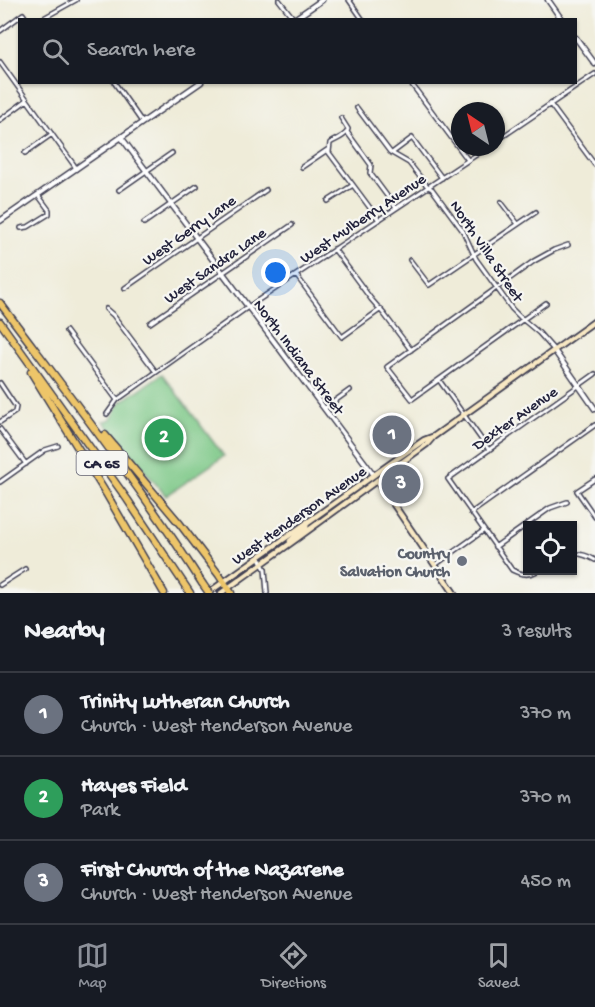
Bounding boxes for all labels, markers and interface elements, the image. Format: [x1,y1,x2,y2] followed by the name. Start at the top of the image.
[18,18,577,84] search box
[39,35,72,68] icon: search
[87,38,195,64] text: Search here
[451,102,505,156] north arrow
[297,170,431,269] street label: West Mulberry Avenue
[139,192,241,271] street label: West Gerry Lane
[444,198,527,307] street label: North Villa Street
[161,224,271,309] street label: West Sandra Lane
[261,258,290,287] your location
[248,297,348,421] street label: North Indiana Street
[469,383,563,457] street label: Dexter Avenue
[372,412,412,458] pin: 1
[144,416,184,460] pin: 2
[76,451,128,475] road number: CA 65
[382,462,420,506] pin: 3
[229,463,372,571] street label: West Henderson Avenue
[523,521,577,575] map controls
[523,521,577,575] button: locate
[340,546,450,583] place label: Country Salvation Church
[455,554,469,568] marker: Country Salvation Church
[24,617,105,648] text: Nearby
[502,621,571,644] text: 3 results
[81,690,290,716] text: Trinity Lutheran Church
[39,703,48,726] text: 1
[520,703,571,726] text: 370 m
[81,716,352,739] text: Church · West Henderson Avenue
[81,774,186,800] text: Hayes Field
[39,787,48,810] text: 2
[520,787,571,810] text: 370 m
[81,800,119,823] text: Park
[81,858,344,884] text: First Church of the Nazarene
[38,871,49,894] text: 3
[521,871,571,894] text: 450 m
[81,884,352,907] text: Church · West Henderson Avenue
[76,939,109,994] tab: Map
[261,939,326,994] tab: Directions
[478,939,519,994] tab: Saved

